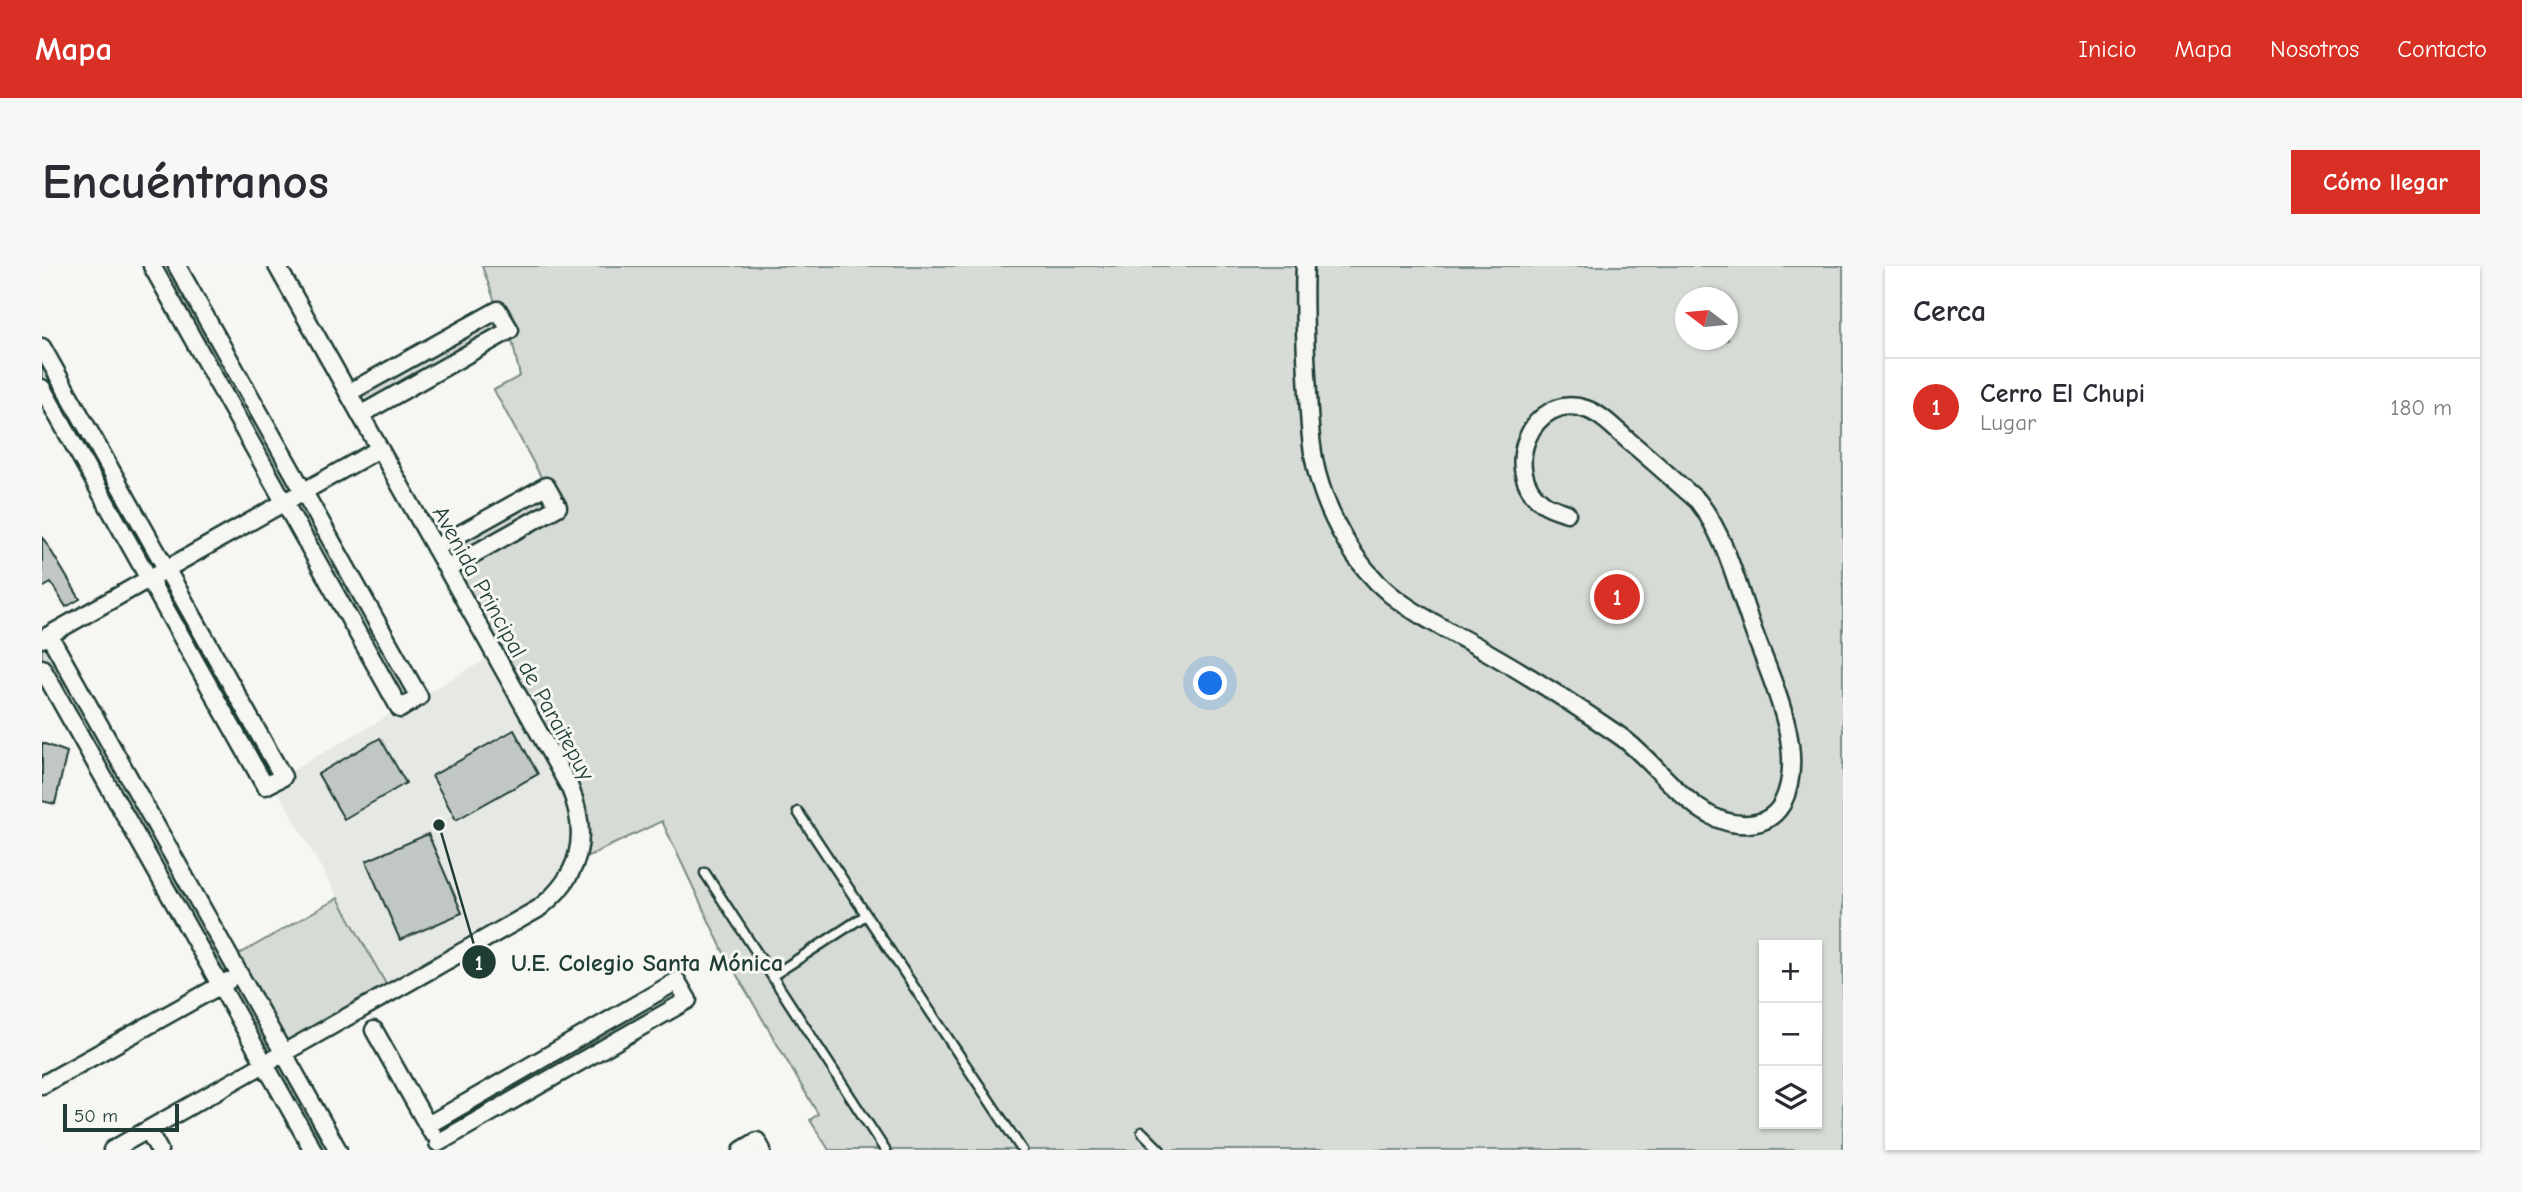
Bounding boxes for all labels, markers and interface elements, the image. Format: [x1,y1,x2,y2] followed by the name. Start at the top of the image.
[35,30,112,68] text: Mapa
[2079,35,2136,63] text: Inicio
[2174,35,2232,63] text: Mapa
[2270,35,2359,63] text: Nosotros
[2397,35,2487,63] text: Contacto
[2291,150,2480,214] button: Cómo llegar
[42,154,329,210] text: Encuéntranos
[1675,287,1738,350] north arrow
[1913,294,1986,329] text: Cerca
[1980,379,2145,409] text: Cerro El Chupi
[1931,394,1941,421] text: 1
[2390,394,2452,421] text: 180 m
[1980,409,2036,436] text: Lugar
[427,501,601,786] street label: Avenida Principal de Paraitepuy
[1594,571,1640,623] pin: 1
[1193,666,1227,700] your location
[462,940,797,985] callout: U.E. Colegio Santa Mónica
[1759,940,1822,1129] map controls
[1759,940,1822,1003] button: +
[511,949,783,977] text: U.E. Colegio Santa Mónica
[475,951,483,975] text: 1
[1759,1003,1822,1066] button: −
[1759,1066,1822,1129] button: layers
[63,1101,178,1133] scale bar
[74,1105,118,1127] text: 50 m

